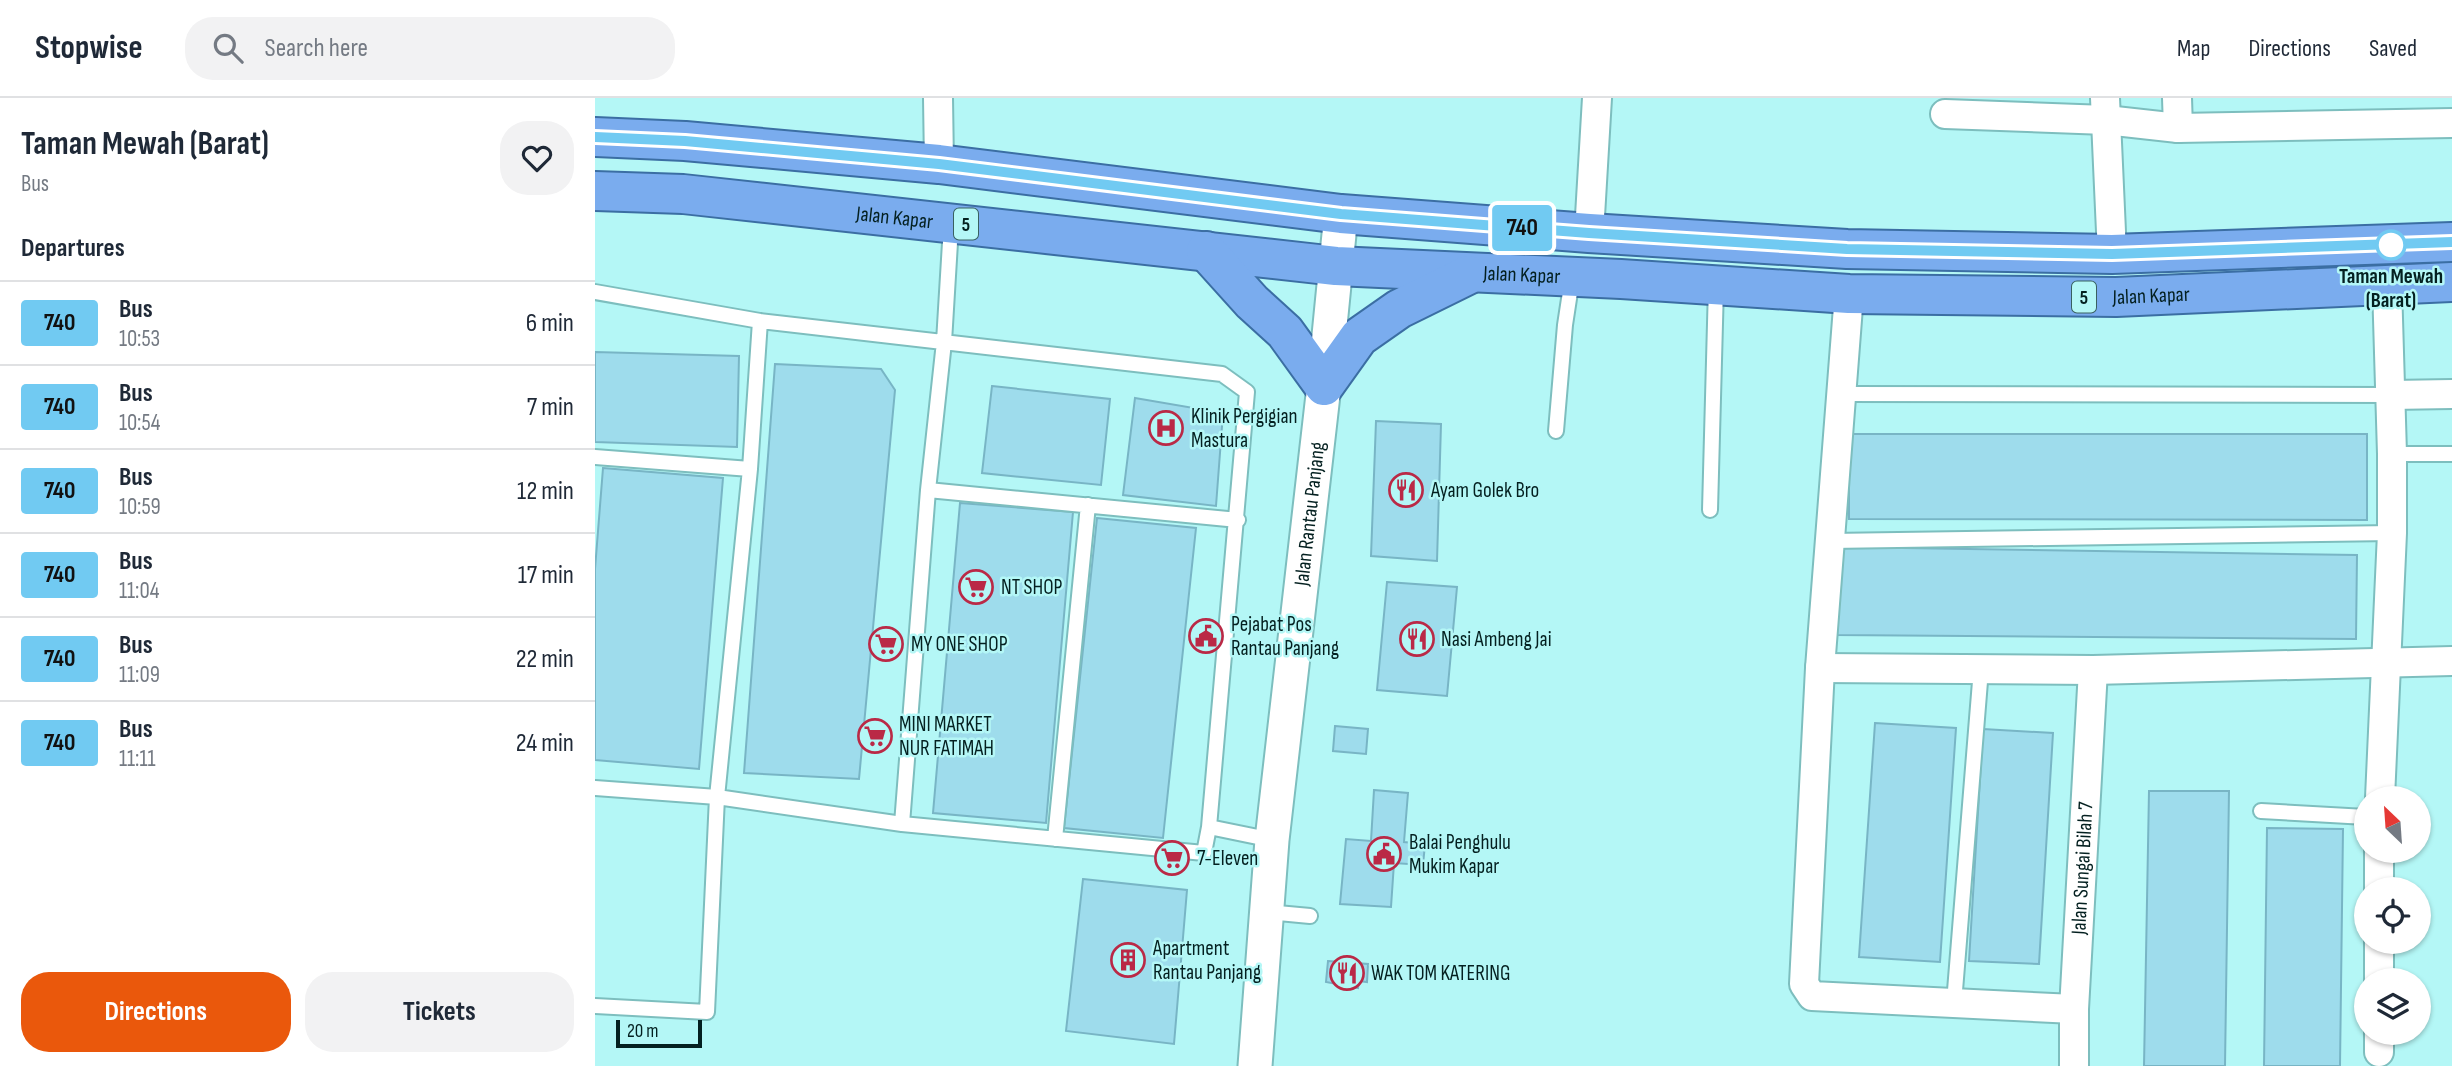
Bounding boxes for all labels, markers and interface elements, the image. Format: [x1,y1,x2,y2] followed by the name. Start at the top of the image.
[185,17,675,80] search box
[35,28,143,68] text: Stopwise
[209,29,247,67] icon: search
[265,33,368,64] text: Search here
[2177,34,2210,63] text: Map
[2248,34,2331,63] text: Directions
[2369,34,2417,63] text: Saved
[500,121,574,195] button: heart
[21,124,269,164] text: Taman Mewah (Barat)
[21,170,49,198] text: Bus
[854,201,934,234] street label: Jalan Kapar
[1482,205,1562,251] line badge: 740
[954,208,978,240] road number: 5
[1506,213,1538,242] text: 740
[2376,230,2406,260] marker: Taman Mewah (Barat)
[21,233,125,264] text: Departures
[1482,261,1561,289] street label: Jalan Kapar
[2339,264,2443,313] place label: Taman Mewah (Barat)
[2072,281,2096,312] road number: 5
[2112,282,2190,310] street label: Jalan Kapar
[119,294,153,325] text: Bus
[44,308,75,337] text: 740
[526,308,574,339] text: 6 min
[119,325,160,353] text: 10:53
[119,378,153,409] text: Bus
[44,392,75,421] text: 740
[527,392,574,423] text: 7 min
[1191,404,1297,453] place label: Klinik Pergigian Mastura
[119,409,160,437] text: 10:54
[1147,409,1185,447] hospital icon: Klinik Pergigian Mastura
[1289,440,1331,588] street label: Jalan Rantau Panjang
[119,462,153,493] text: Bus
[1387,471,1425,509] restaurant icon: Ayam Golek Bro
[44,476,75,505] text: 740
[517,476,574,507] text: 12 min
[1430,478,1539,503] place label: Ayam Golek Bro
[119,493,161,521] text: 10:59
[119,546,153,577] text: Bus
[44,560,75,589] text: 740
[518,560,574,591] text: 17 min
[957,568,995,606] supermarket icon: NT SHOP
[1001,575,1063,600] place label: NT SHOP
[119,577,159,605] text: 11:04
[1231,612,1339,661] place label: Pejabat Pos Rantau Panjang
[1187,617,1225,655] public building icon: Pejabat Pos Rantau Panjang
[1398,620,1436,658] restaurant icon: Nasi Ambeng Jai
[867,625,905,663] supermarket icon: MY ONE SHOP
[1441,627,1552,652] place label: Nasi Ambeng Jai
[119,630,153,661] text: Bus
[911,632,1008,657] place label: MY ONE SHOP
[44,644,75,673] text: 740
[516,644,574,675] text: 22 min
[119,661,160,689] text: 11:09
[899,712,994,761] place label: MINI MARKET NUR FATIMAH
[119,714,153,745] text: Bus
[856,717,894,755] supermarket icon: MINI MARKET NUR FATIMAH
[44,728,75,757] text: 740
[516,728,574,759] text: 24 min
[119,745,156,773] text: 11:11
[2354,786,2431,863] north arrow
[2354,786,2431,1045] map controls
[2066,801,2099,936] street label: Jalan Sungai Bilah 7
[1409,830,1511,879] place label: Balai Penghulu Mukim Kapar
[1365,835,1403,873] public building icon: Balai Penghulu Mukim Kapar
[1153,839,1191,877] supermarket icon: 7-Eleven
[1197,846,1258,871] place label: 7-Eleven
[2354,877,2431,954] button: locate
[1152,936,1261,985] place label: Apartment Rantau Panjang
[1109,941,1147,979] building icon: Apartment Rantau Panjang
[1328,954,1366,992] restaurant icon: WAK TOM KATERING
[1371,961,1510,986] place label: WAK TOM KATERING
[2354,968,2431,1045] button: layers
[21,972,291,1052] button: Directions
[305,972,574,1052] button: Tickets
[616,1017,702,1049] scale bar
[627,1020,659,1043] text: 20 m

